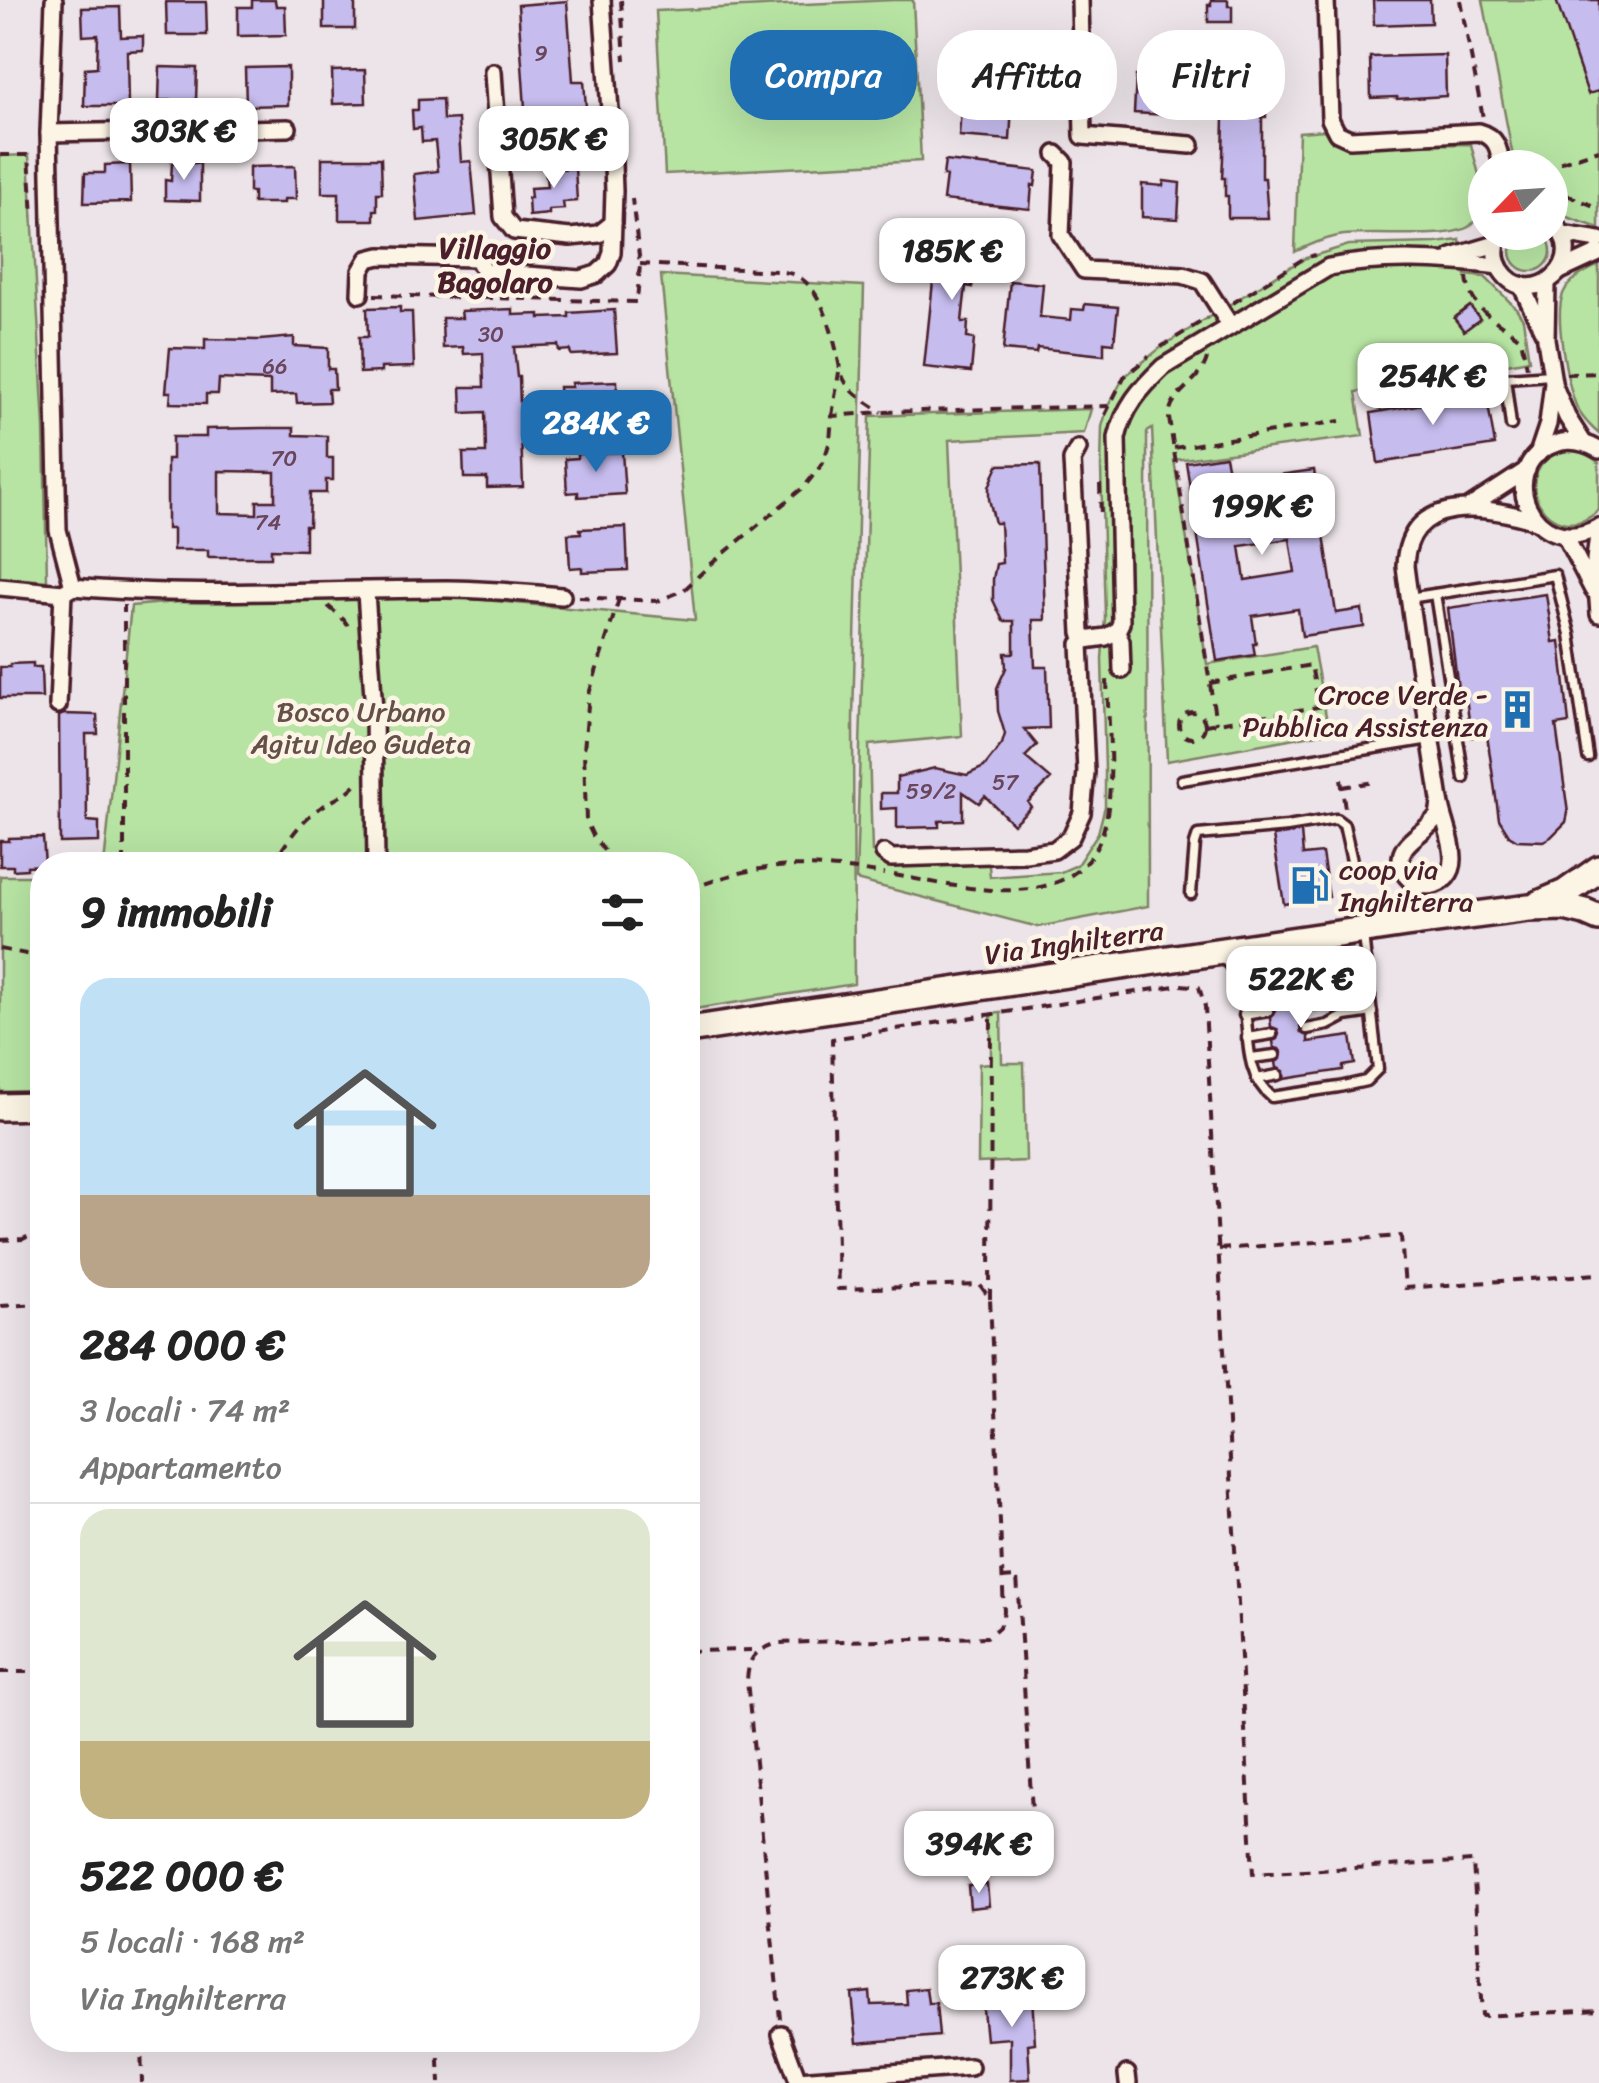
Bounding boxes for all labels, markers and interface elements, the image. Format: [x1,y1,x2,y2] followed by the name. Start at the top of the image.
[730,30,917,120] chip: Compra
[937,30,1117,120] chip: Affitta
[1137,30,1285,120] chip: Filtri
[534,34,548,73] house number: 9
[103,98,265,183] pin: 303K €
[132,102,236,159] text: 303K €
[473,106,635,191] pin: 305K €
[501,110,607,167] text: 305K €
[1468,150,1568,250] north arrow
[1468,150,1568,250] map controls
[871,218,1033,303] pin: 185K €
[437,221,554,309] district label: Villaggio Bagolaro
[901,222,1003,279] text: 185K €
[478,315,504,354] house number: 30
[1352,343,1514,428] pin: 254K €
[263,347,288,386] house number: 66
[1379,347,1487,404] text: 254K €
[515,390,677,475] pin: 284K €
[543,394,649,451] text: 284K €
[271,439,297,478] house number: 70
[1181,473,1343,558] pin: 199K €
[1211,477,1313,534] text: 199K €
[255,503,281,542] house number: 74
[1242,670,1488,751] place label: Croce Verde - Pubblica Assistenza
[250,687,471,768] park label: Bosco Urbano Agitu Ideo Gudeta
[1497,689,1539,731] building icon: Croce Verde - Pubblica Assistenza
[992,763,1019,802] house number: 57
[906,772,957,811] house number: 59/2
[1338,845,1473,926] place label: coop via Inghilterra
[1288,864,1330,906] fuel station icon: coop via Inghilterra
[80,875,272,949] text: 9 immobili
[595,885,650,940] icon: filters
[982,906,1168,979] street label: Via Inghilterra
[1220,946,1382,1031] pin: 522K €
[1248,950,1354,1007] text: 522K €
[275,1043,455,1223] icon: home
[80,1308,285,1382] text: 284 000 €
[80,1382,290,1439] text: 3 locali · 74 m²
[80,1439,282,1496] text: Appartamento
[275,1574,455,1754] icon: home
[898,1811,1060,1896] pin: 394K €
[926,1815,1032,1872] text: 394K €
[80,1839,284,1913] text: 522 000 €
[80,1913,305,1970] text: 5 locali · 168 m²
[931,1945,1093,2030] pin: 273K €
[960,1949,1064,2006] text: 273K €
[80,1970,286,2027] text: Via Inghilterra

